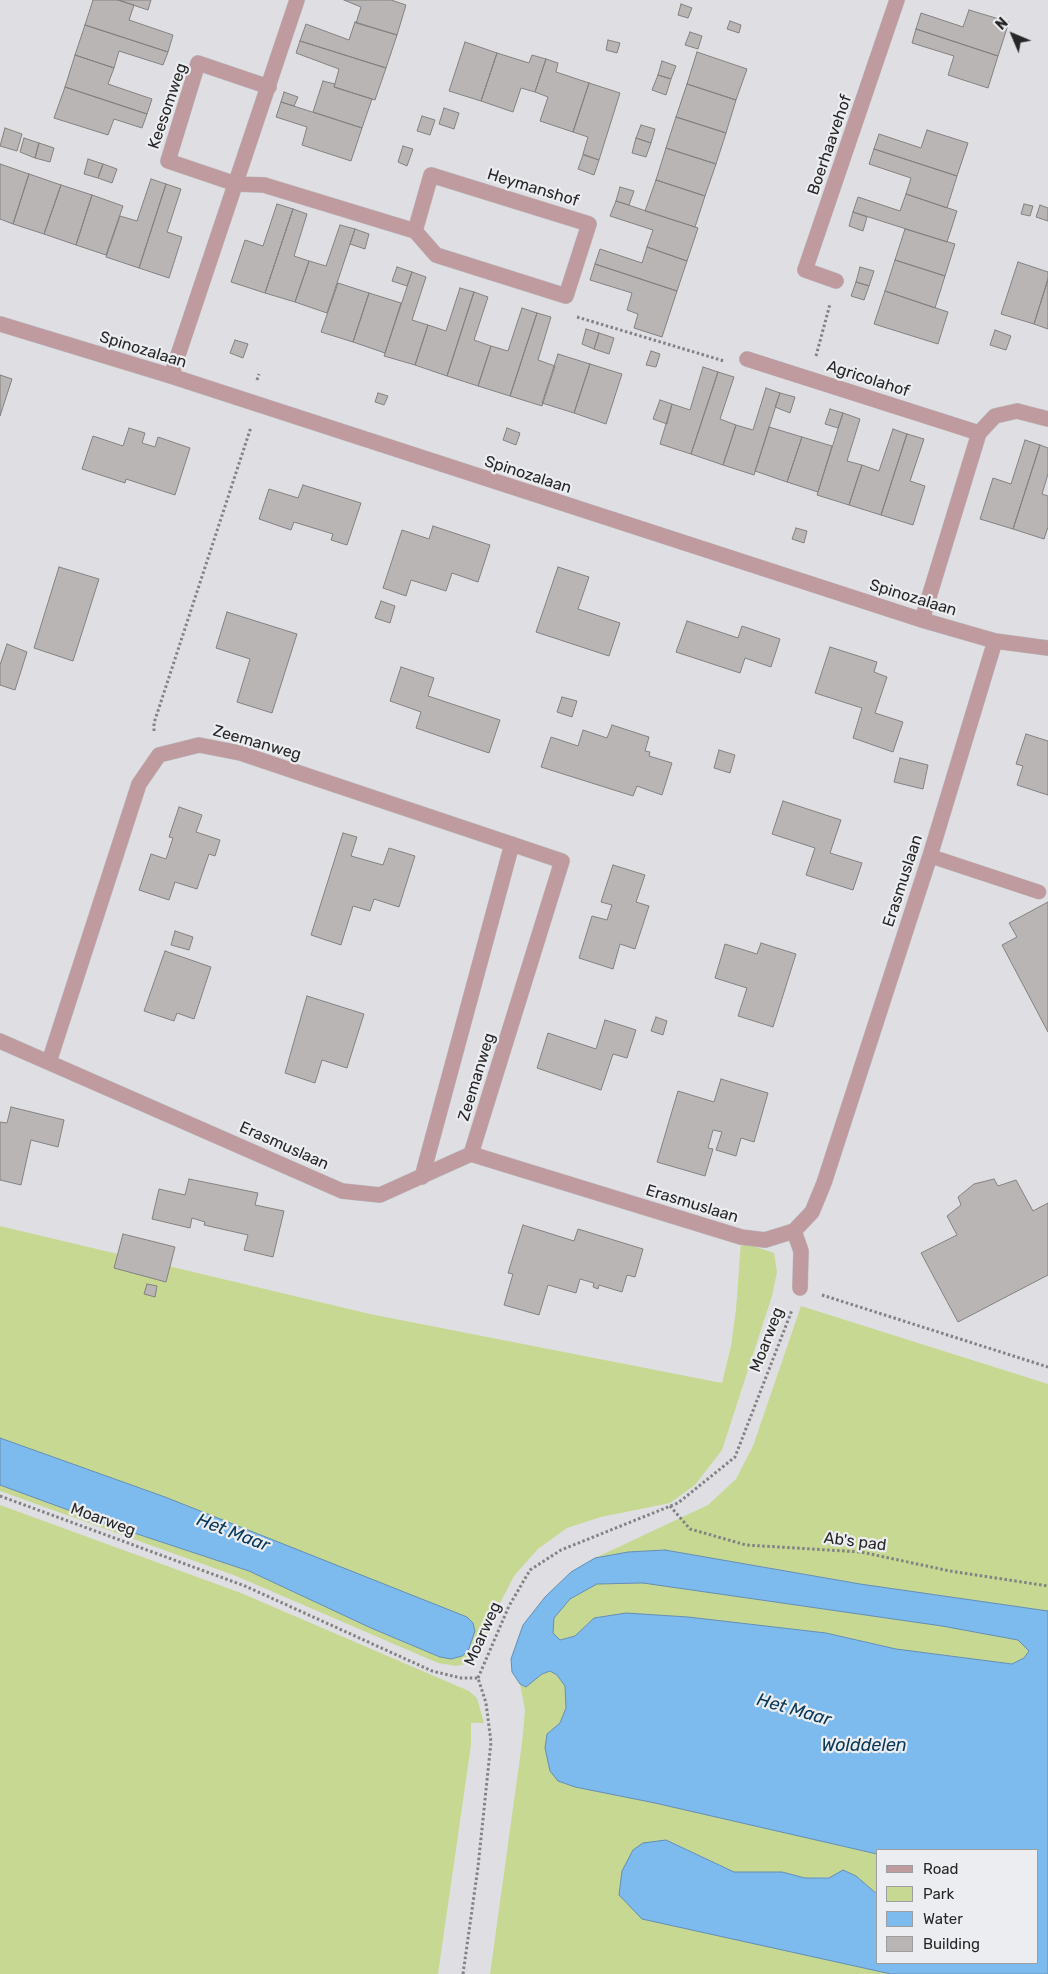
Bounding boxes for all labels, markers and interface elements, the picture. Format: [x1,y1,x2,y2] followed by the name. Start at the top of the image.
[988,10,1038,60] north arrow
[992,14,1012,34] text: N
[144,60,192,152] street label: Keesomweg
[804,92,856,198] street label: Boerhaavehof
[485,165,581,211] street label: Heymanshof
[97,328,189,372] street label: Spinozalaan
[824,357,912,401] street label: Agricolahof
[482,452,574,498] street label: Spinozalaan
[867,576,959,620] street label: Spinozalaan
[211,721,303,765] street label: Zeemanweg
[879,832,927,930] street label: Erasmuslaan
[455,1031,499,1123] street label: Zeemanweg
[236,1118,332,1174] street label: Erasmuslaan
[643,1181,741,1227] street label: Erasmuslaan
[746,1305,788,1375] street label: Moarweg
[68,1499,138,1541] street label: Moarweg
[193,1509,273,1557] water label: Het Maar
[823,1529,887,1555] street label: Ab's pad
[460,1599,506,1669] street label: Moarweg
[754,1689,834,1731] water label: Het Maar
[821,1735,907,1757] water label: Wolddelen
[876,1849,1038,1964] legend
[923,1860,959,1878] text: Road
[923,1885,954,1903] text: Park
[923,1910,963,1928] text: Water
[923,1935,980,1953] text: Building

